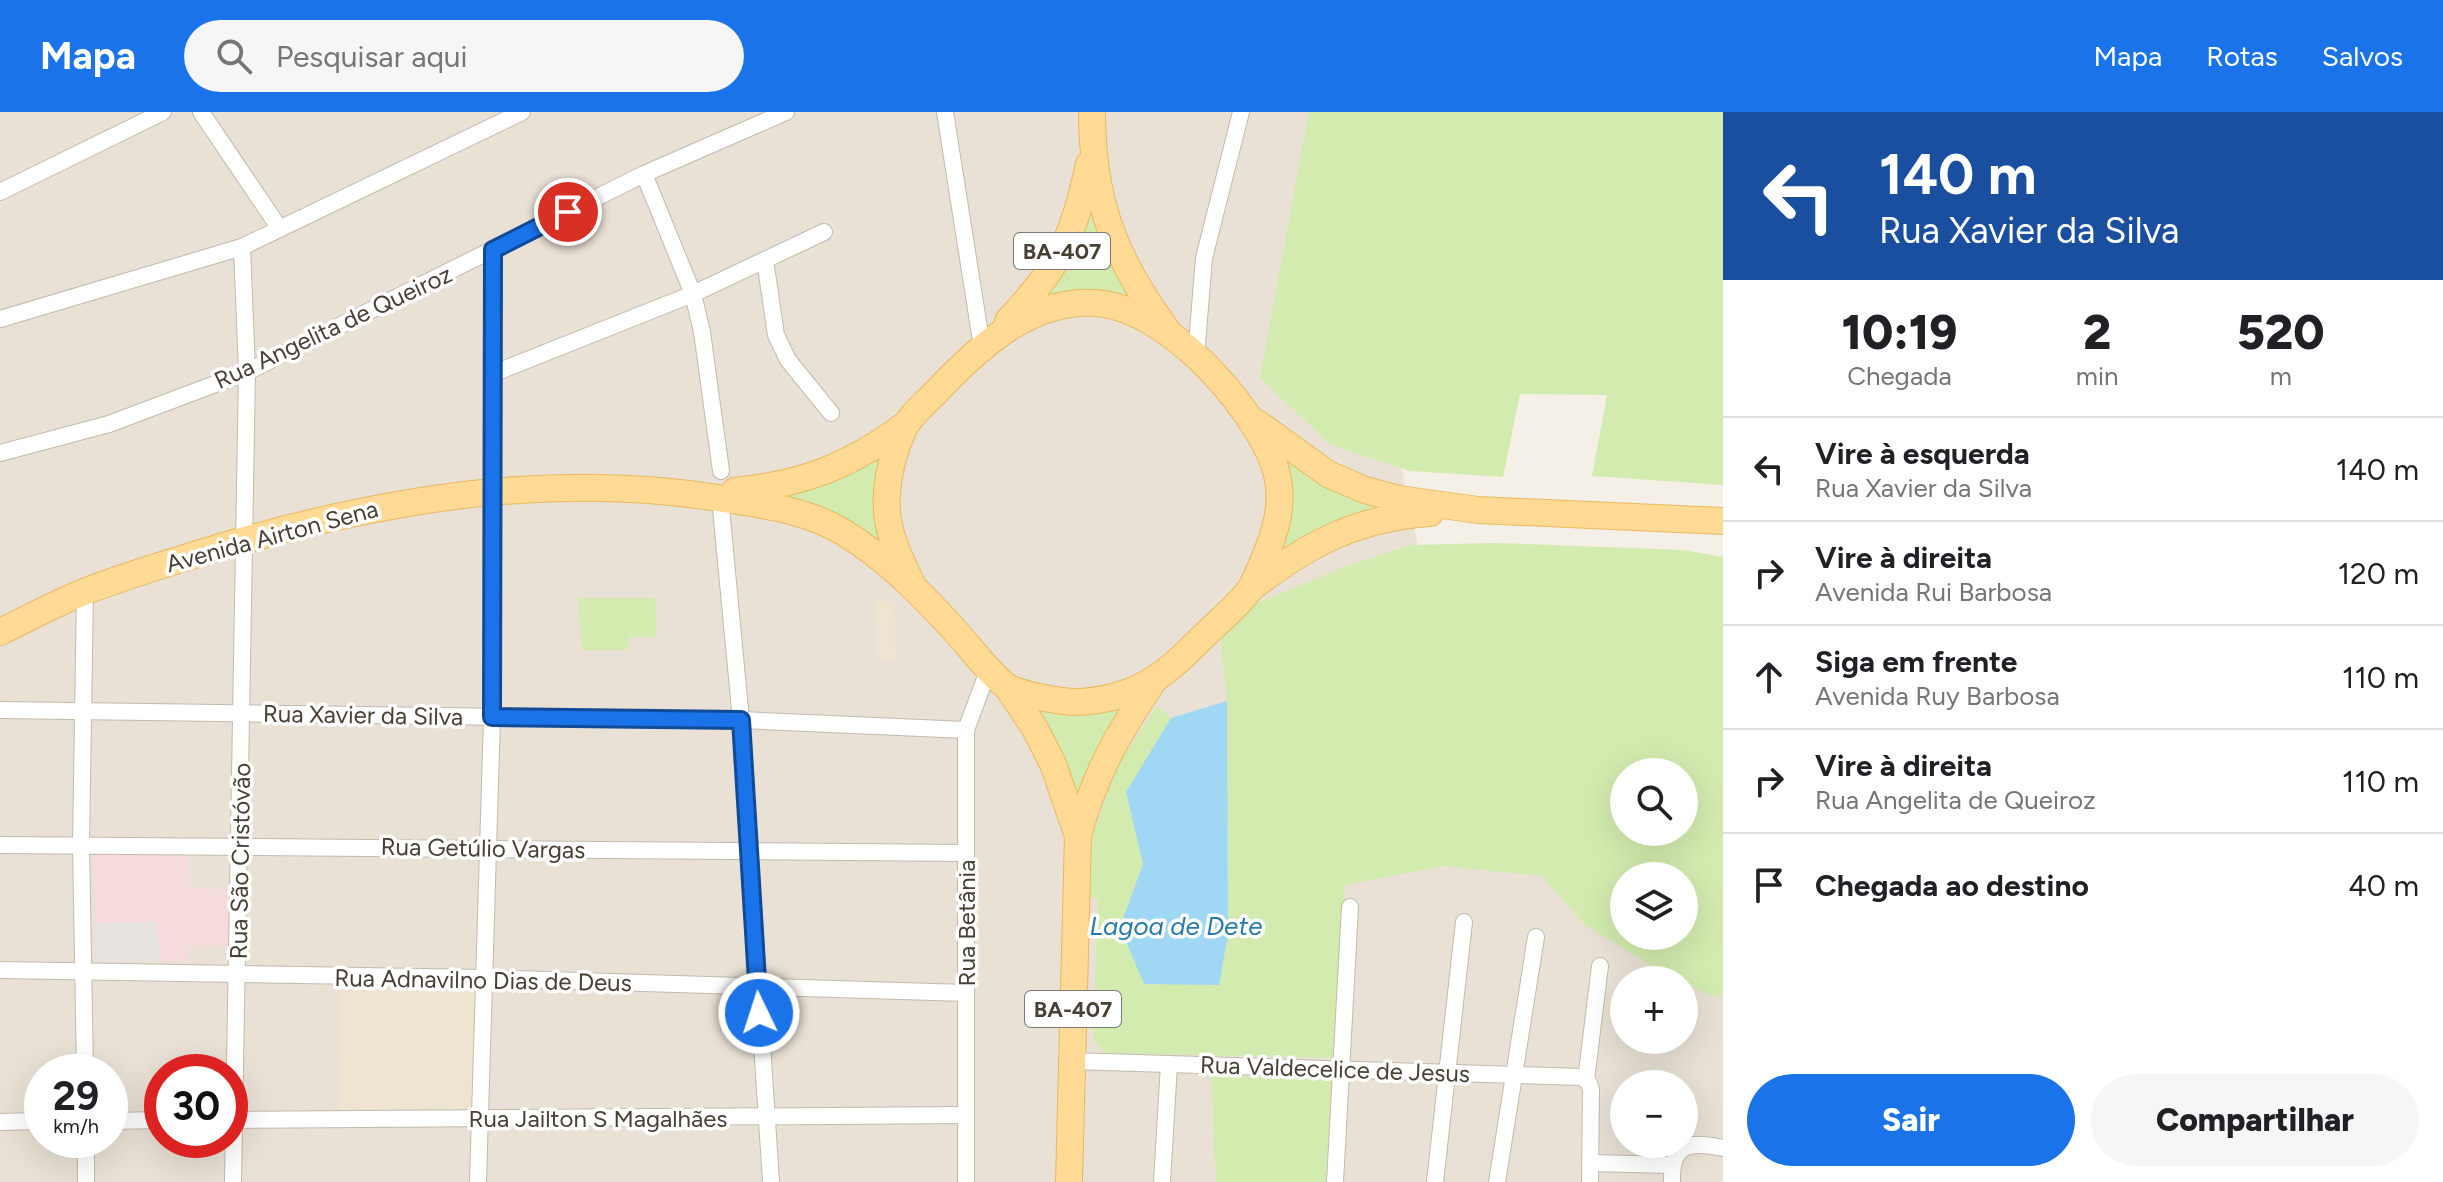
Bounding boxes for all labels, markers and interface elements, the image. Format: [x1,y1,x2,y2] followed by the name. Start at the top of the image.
[184,20,744,92] search box
[40,33,136,79] text: Mapa
[212,34,256,78] icon: search
[276,38,468,75] text: Pesquisar aqui
[2093,39,2162,73] text: Mapa
[2206,39,2278,73] text: Rotas
[2322,39,2403,73] text: Salvos
[1879,141,2037,208] text: 140 m
[1747,144,1851,248] icon: left
[534,178,602,246] pin
[546,190,590,234] icon: arrive
[1879,209,2179,252] text: Rua Xavier da Silva
[1014,233,1110,269] road number: BA-407
[209,259,457,395] street label: Rua Angelita de Queiroz
[1841,303,1957,361] text: 10:19
[2083,303,2111,361] text: 2
[2237,303,2325,361] text: 520
[1847,360,1952,392] text: Chegada
[2076,360,2118,392] text: min
[2270,360,2292,392] text: m
[1815,435,2030,472] text: Vire à esquerda
[1747,447,1791,491] icon: left
[2336,451,2419,488] text: 140 m
[1815,472,2032,504] text: Rua Xavier da Silva
[163,494,381,578] street label: Avenida Airton Sena
[1815,539,1992,576] text: Vire à direita
[1747,551,1791,595] icon: right
[2338,555,2419,592] text: 120 m
[1815,576,2052,608] text: Avenida Rui Barbosa
[1815,643,2017,680] text: Siga em frente
[1747,655,1791,699] icon: ahead
[2342,659,2419,696] text: 110 m
[1815,680,2060,712] text: Avenida Ruy Barbosa
[263,699,463,731] street label: Rua Xavier da Silva
[1815,747,1992,784] text: Vire à direita
[1610,758,1698,1158] map controls
[1610,758,1698,846] button: search
[1747,759,1791,803] icon: right
[224,763,256,959] street label: Rua São Cristóvão
[2342,763,2419,800] text: 110 m
[1815,784,2096,816] text: Rua Angelita de Queiroz
[380,832,586,864] street label: Rua Getúlio Vargas
[952,860,981,986] street label: Rua Betânia
[1610,862,1698,950] button: layers
[1747,863,1791,907] icon: arrive
[1815,867,2089,904] text: Chegada ao destino
[2348,867,2419,904] text: 40 m
[1089,910,1263,942] water label: Lagoa de Dete
[334,963,632,997] street label: Rua Adnavilno Dias de Deus
[1610,966,1698,1054] button: +
[717,971,801,1055] position arrow
[1025,991,1121,1027] road number: BA-407
[1199,1050,1471,1088] street label: Rua Valdecelice de Jesus
[144,1054,248,1158] speed limit sign: 30
[1610,1070,1698,1158] button: −
[53,1072,99,1120] text: 29
[1747,1074,2075,1166] button: Sair
[2091,1074,2419,1166] button: Compartilhar
[469,1104,728,1133] street label: Rua Jailton S Magalhães
[53,1114,99,1138] text: km/h

